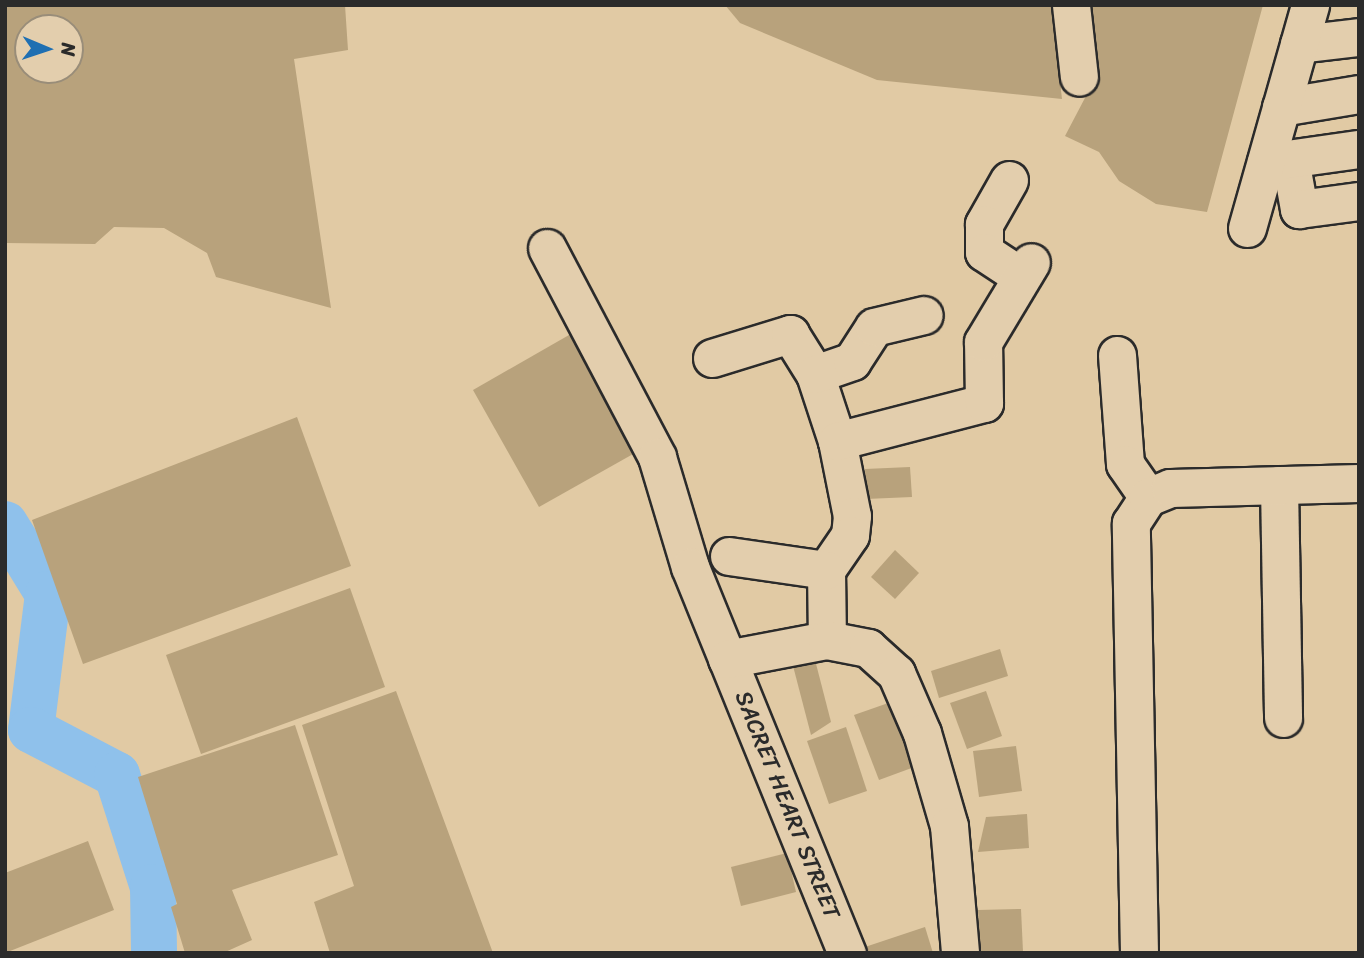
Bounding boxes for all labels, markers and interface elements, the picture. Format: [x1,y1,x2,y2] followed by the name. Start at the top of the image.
[14,14,84,84] north arrow
[52,43,85,57] text: N
[729,687,845,923] street label: SACRET HEART STREET

